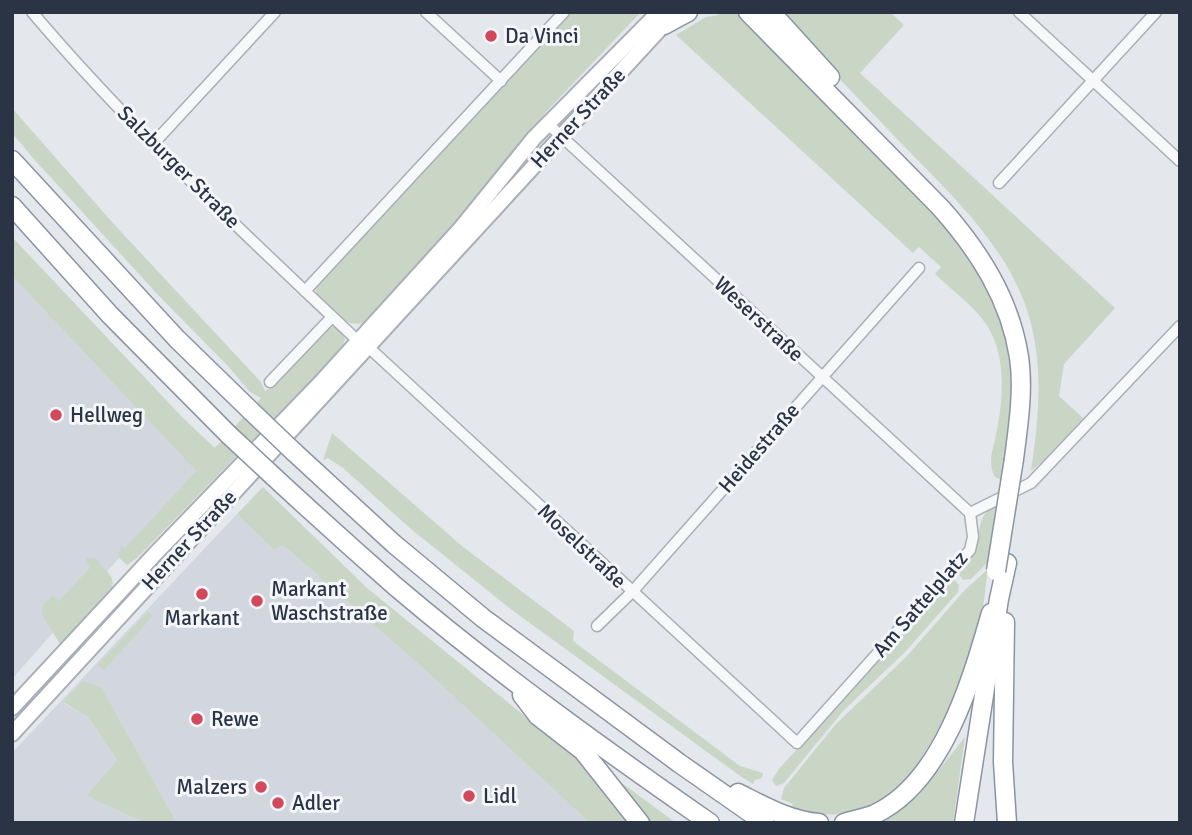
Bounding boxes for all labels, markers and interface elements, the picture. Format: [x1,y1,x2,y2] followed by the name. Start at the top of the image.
[505,23,579,49] place label: Da Vinci
[483,28,499,44] marker: Da Vinci
[525,62,631,174] street label: Herner Straße
[112,100,246,234] street label: Salzburger Straße
[709,271,809,367] street label: Weserstraße
[713,398,805,498] street label: Heidestraße
[70,402,143,428] place label: Hellweg
[48,407,64,423] marker: Hellweg
[136,484,242,596] street label: Herner Straße
[532,498,632,594] street label: Moselstraße
[867,546,973,662] street label: Am Sattelplatz
[271,576,388,626] place label: Markant Waschstraße
[194,586,210,602] marker: Markant
[249,593,265,609] marker: Markant Waschstraße
[164,605,240,631] place label: Markant
[211,706,259,732] place label: Rewe
[189,711,205,727] marker: Rewe
[176,774,247,800] place label: Malzers
[253,779,269,795] marker: Malzers
[483,783,517,809] place label: Lidl
[461,788,477,804] marker: Lidl
[292,790,340,816] place label: Adler
[270,795,286,811] marker: Adler

